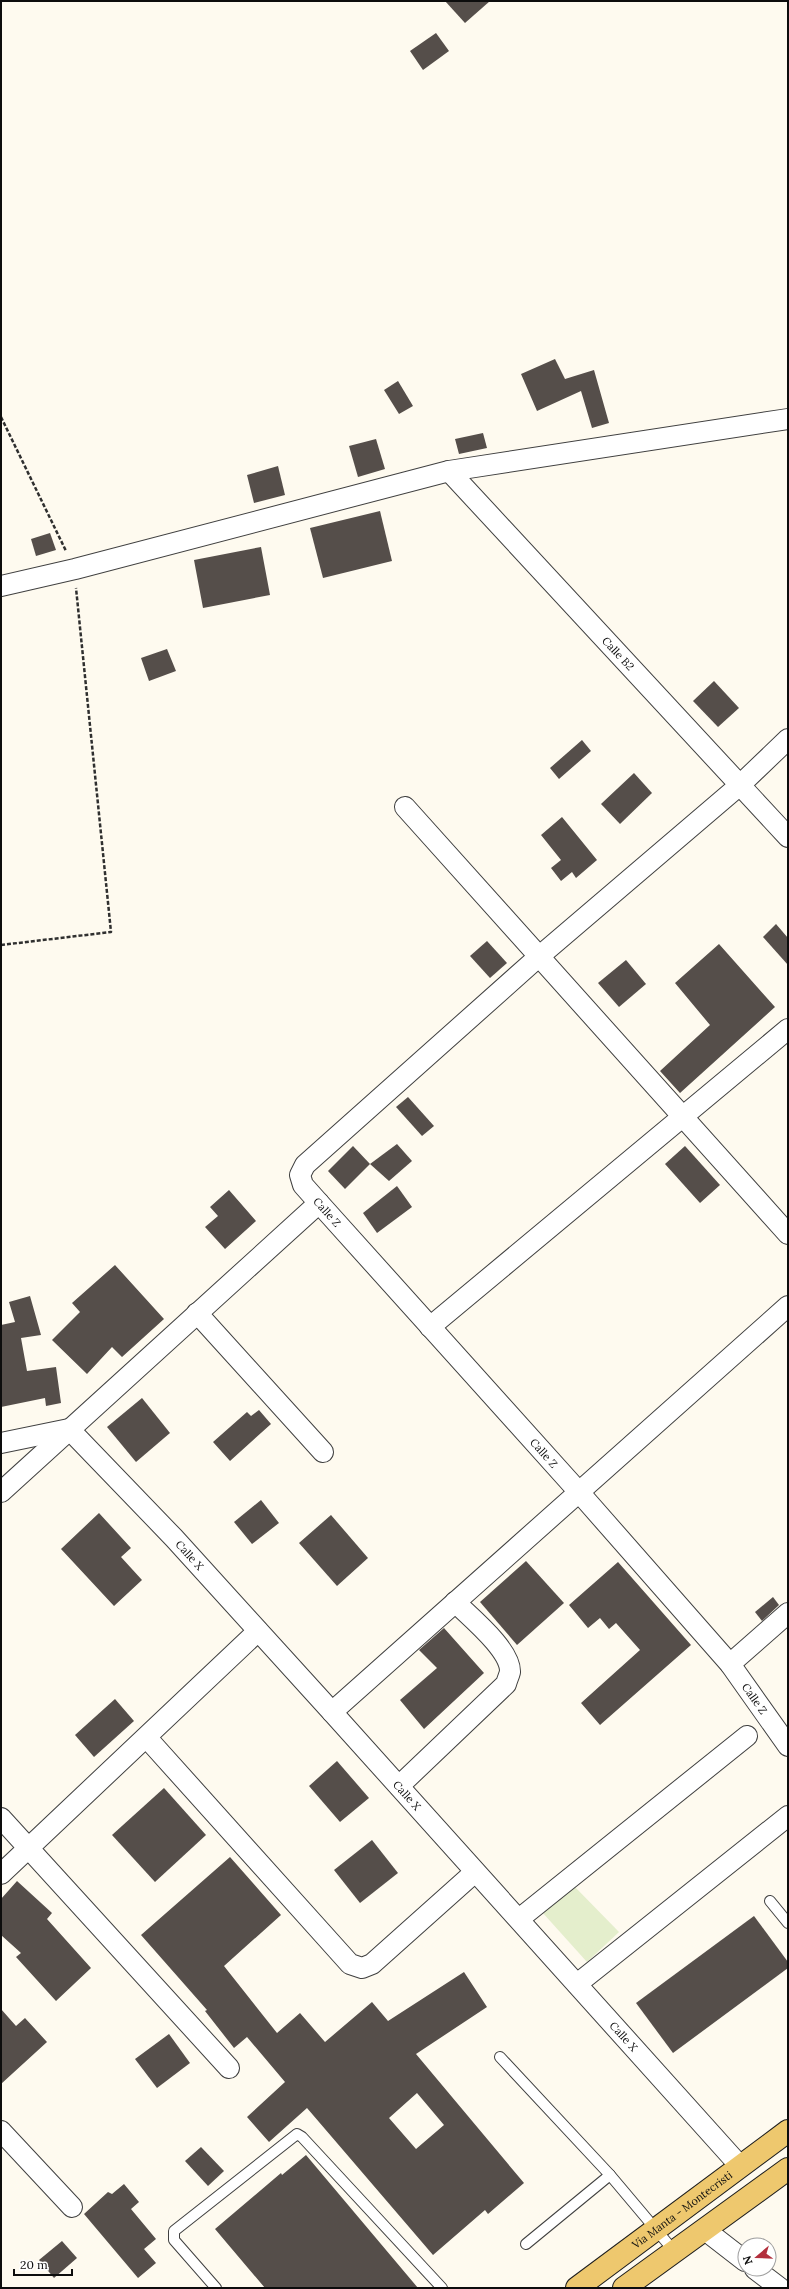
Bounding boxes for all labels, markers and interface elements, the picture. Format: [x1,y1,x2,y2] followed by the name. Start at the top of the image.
[599,634,637,674] street label: Calle B2
[310,1194,344,1230] street label: Calle Z
[527,1435,561,1471] street label: Calle Z
[173,1537,207,1574] street label: Calle X
[739,1680,771,1717] street label: Calle Z
[390,1778,425,1814] street label: Calle X
[607,2019,641,2055] street label: Calle X
[628,2168,735,2252] street label: Vía Manta - Montecristi
[737,2237,777,2277] north arrow
[14,2251,72,2277] scale bar
[739,2253,756,2267] text: N
[20,2257,48,2272] text: 20 m

